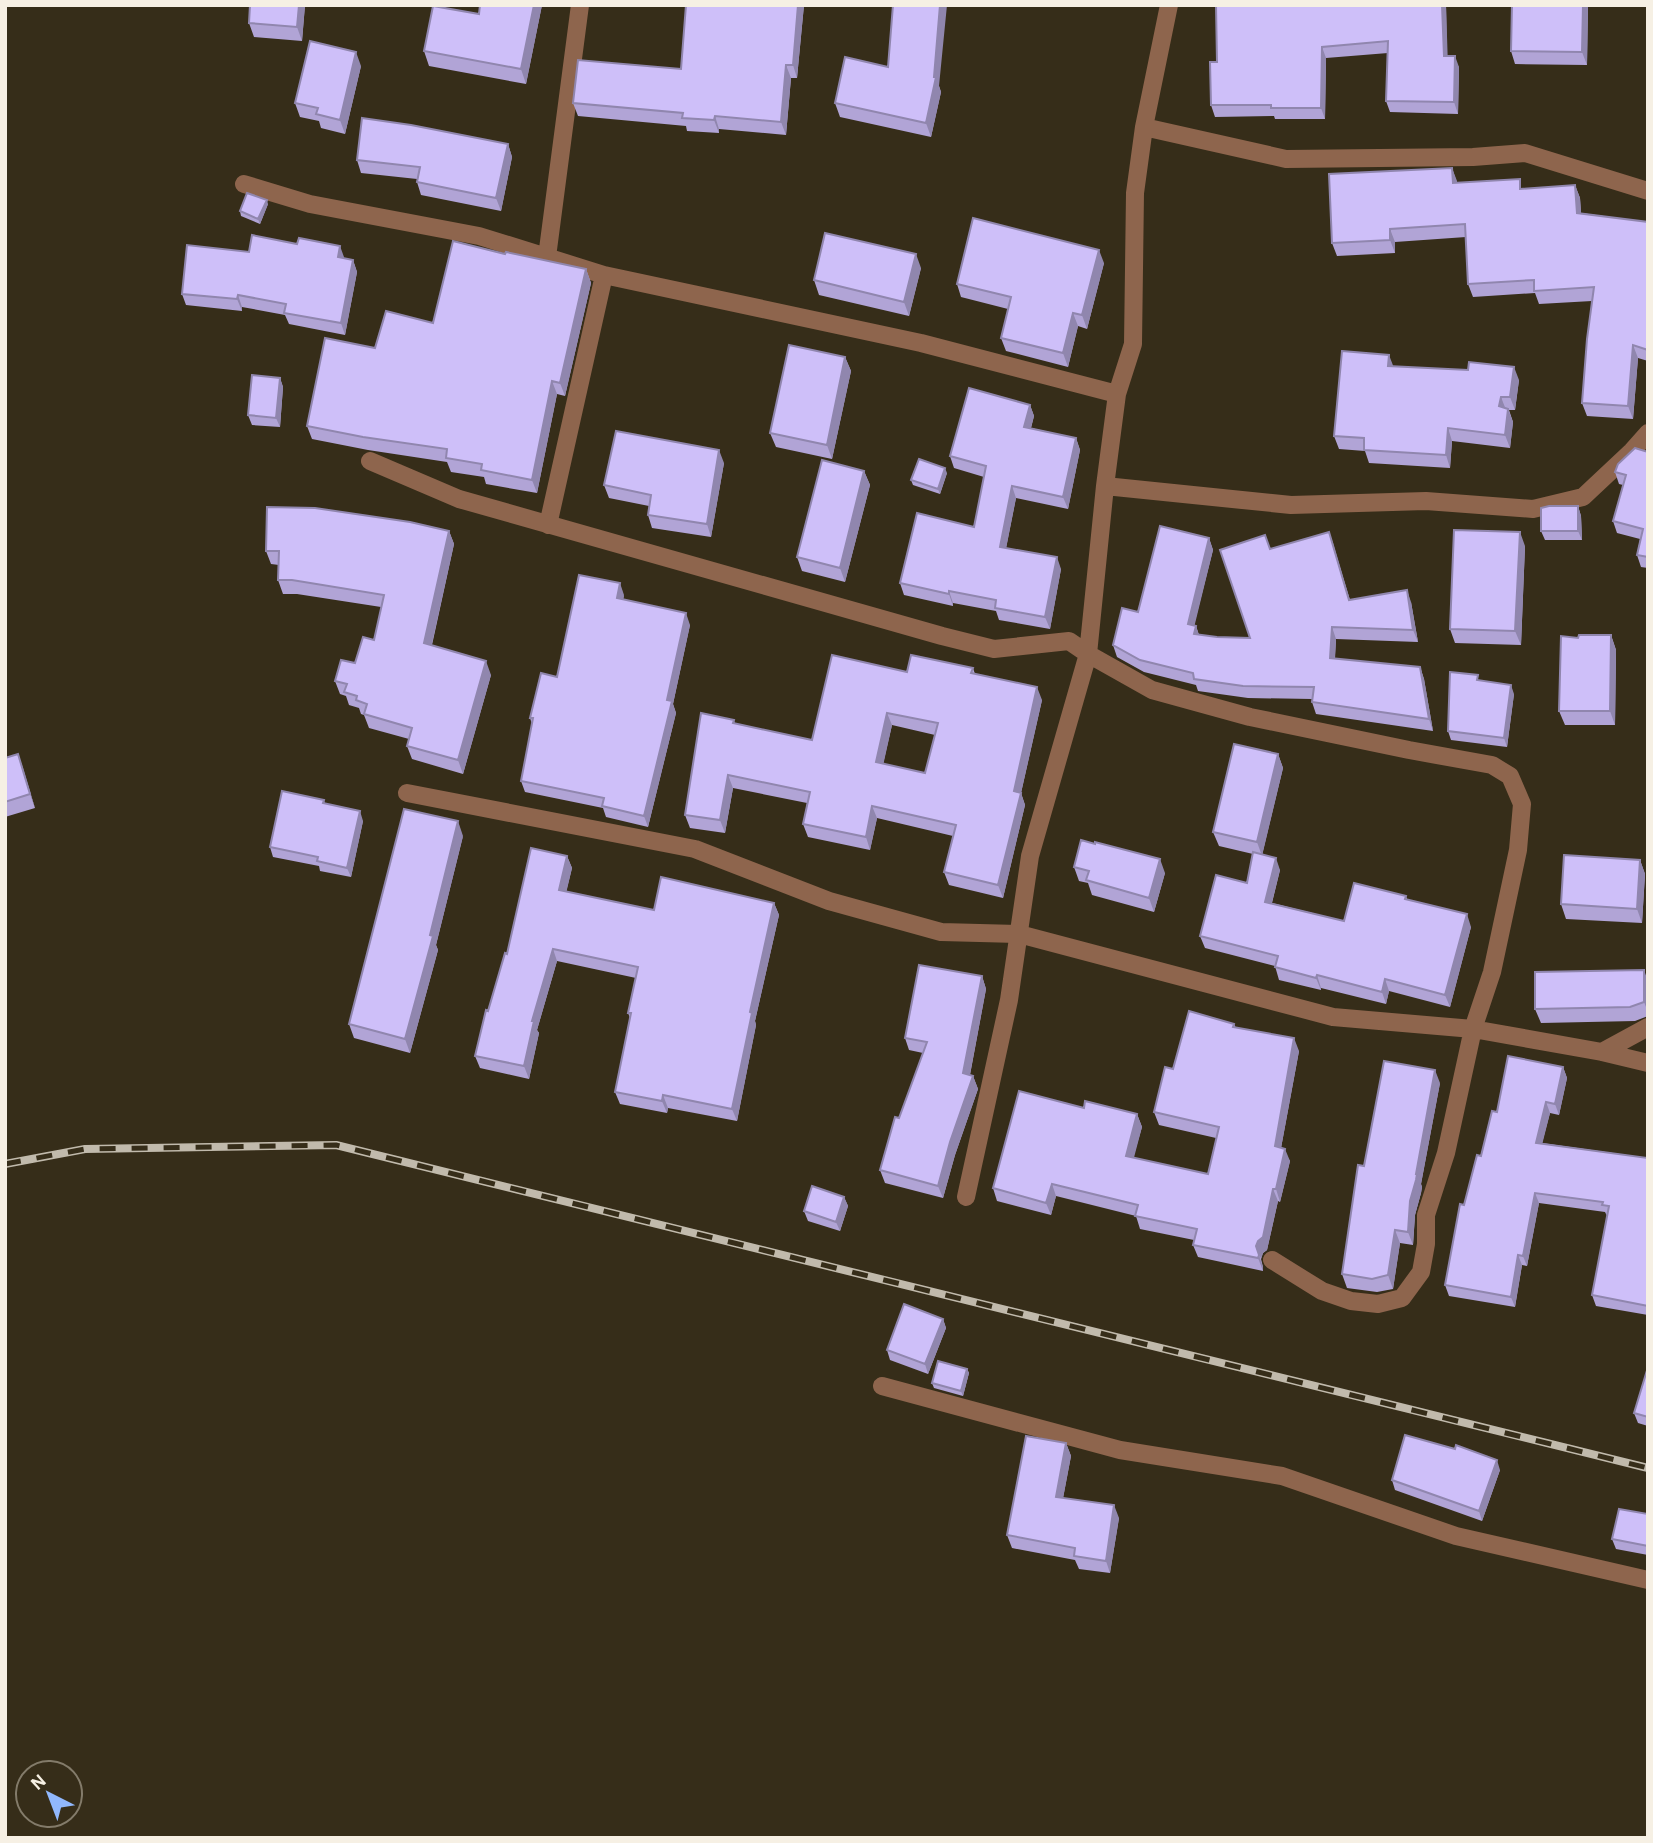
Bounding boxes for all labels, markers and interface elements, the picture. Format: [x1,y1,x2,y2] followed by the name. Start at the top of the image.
[14,1759,84,1829] north arrow
[27,1771,50,1794] text: N

